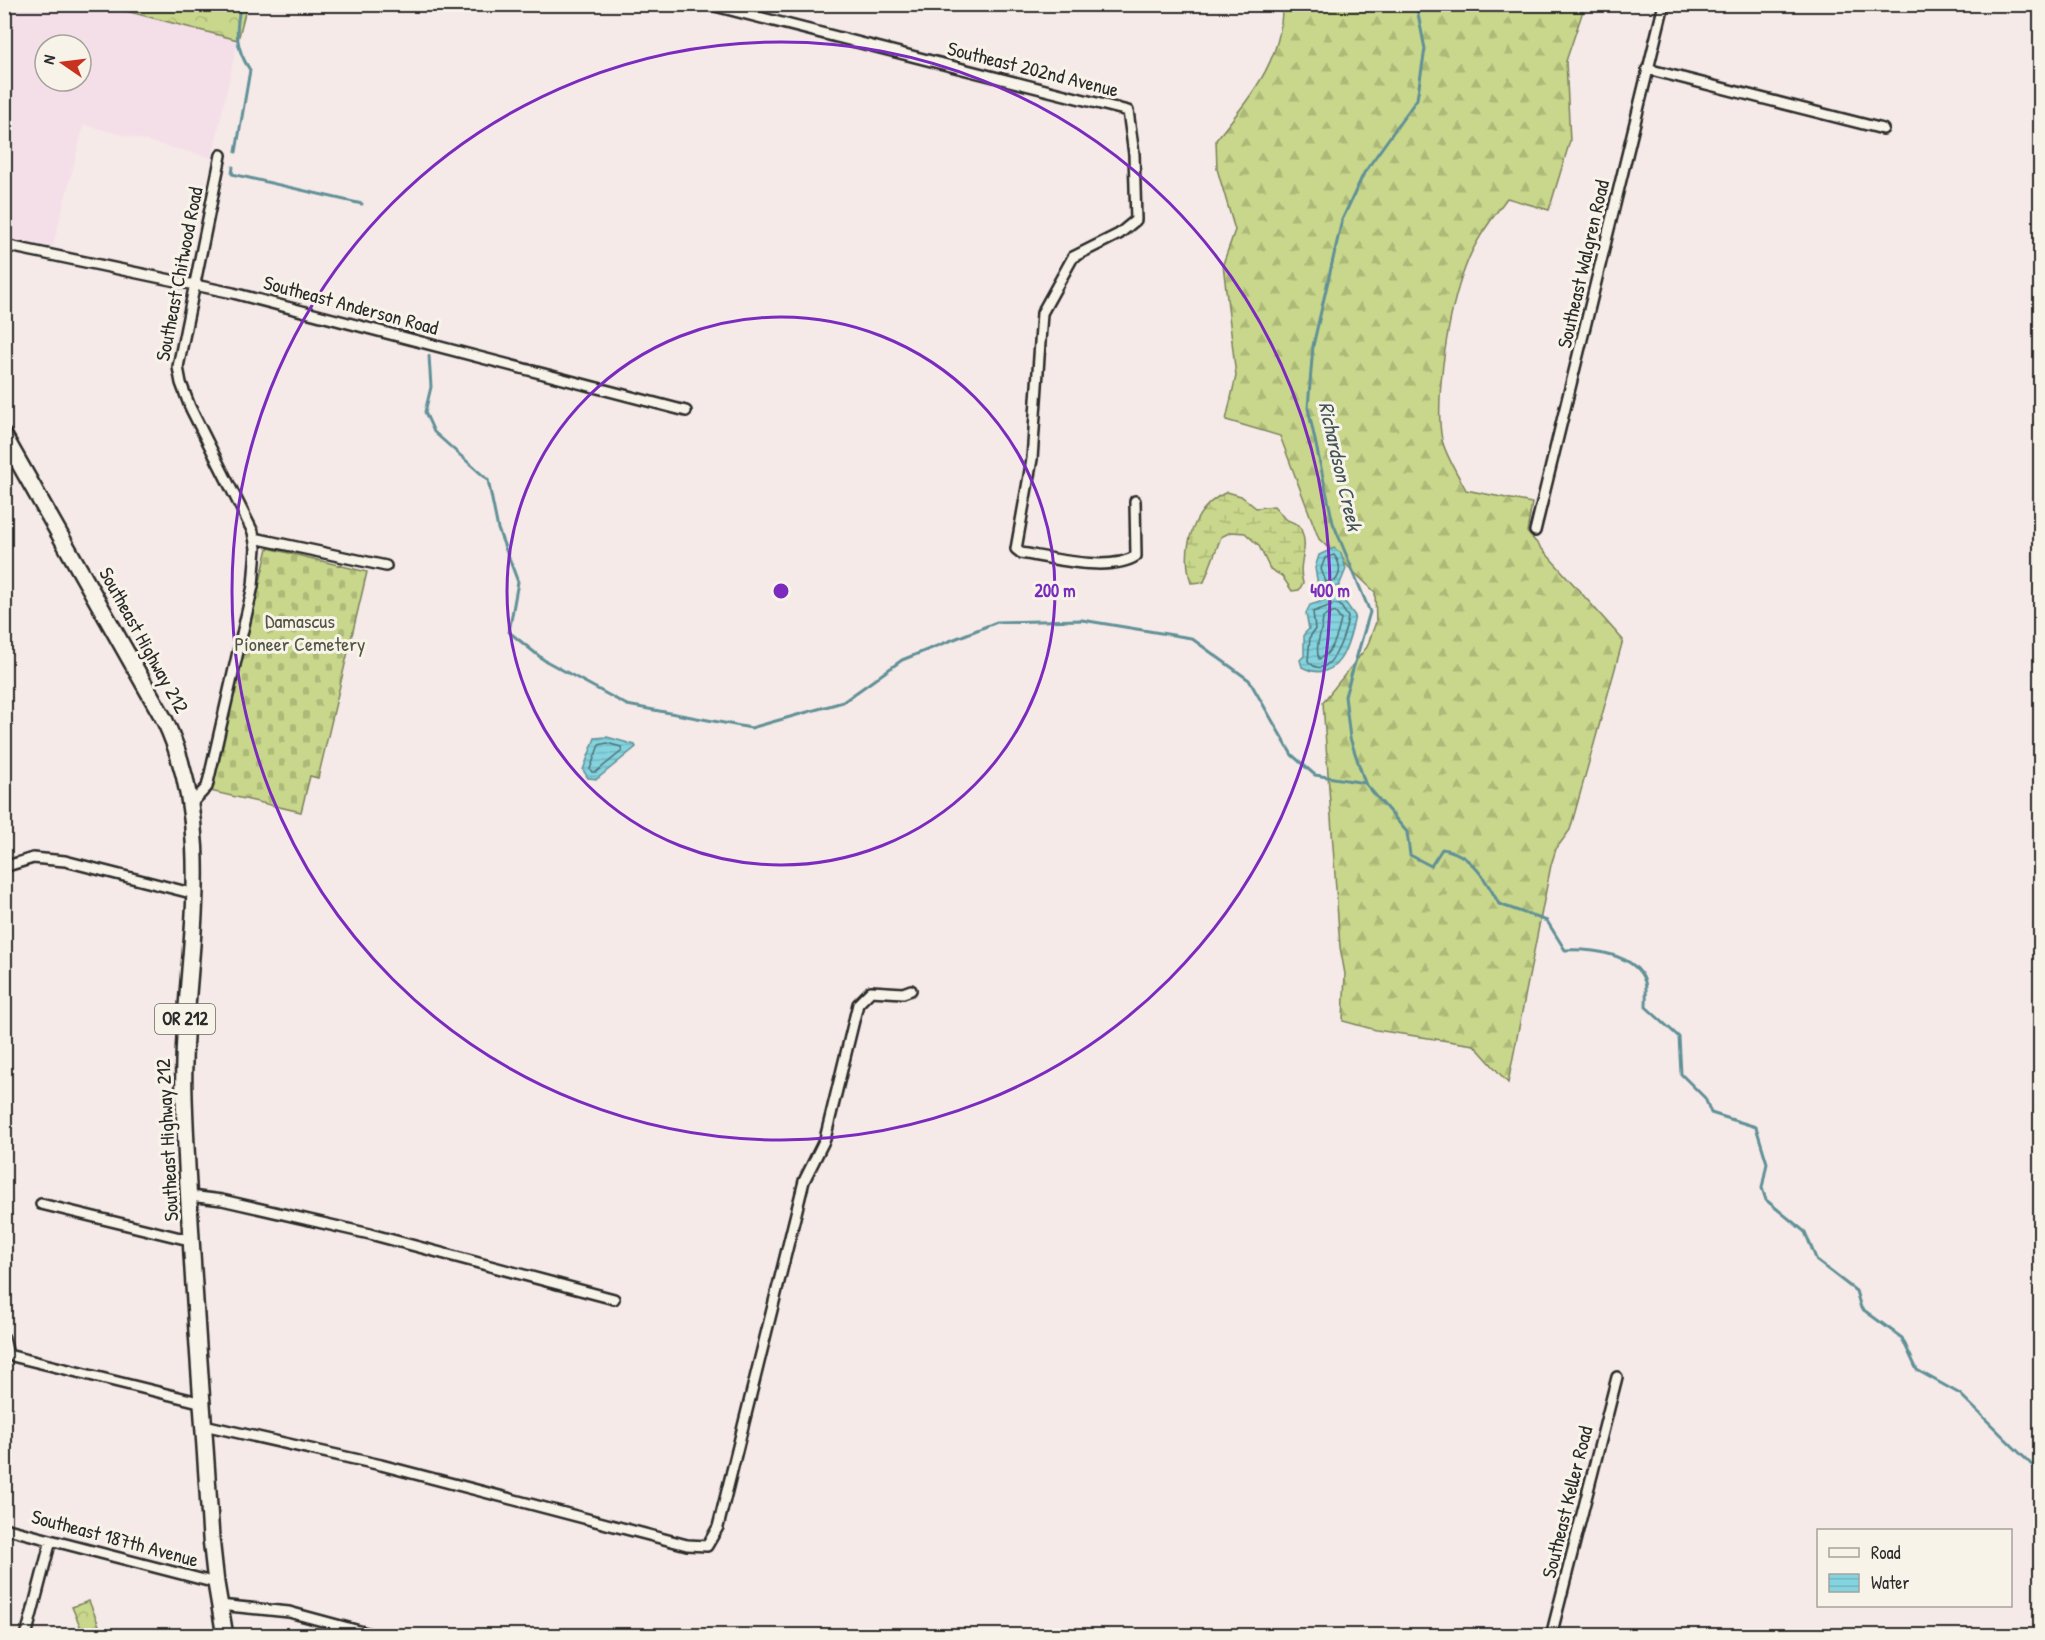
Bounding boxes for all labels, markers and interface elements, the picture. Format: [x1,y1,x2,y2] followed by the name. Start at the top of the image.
[33,33,93,93] north arrow
[945,34,1121,103] street label: Southeast 202nd Avenue
[37,52,60,66] text: N
[1550,177,1615,351] street label: Southeast Walgren Road
[148,184,209,363] street label: Southeast Chitwood Road
[261,268,442,341] street label: Southeast Anderson Road
[1312,399,1370,535] water label: Richardson Creek
[93,562,196,718] street label: Southeast Highway 212
[1035,578,1075,603] text: 200 m
[1310,578,1350,603] text: 400 m
[771,581,791,601] centre of rings
[235,607,365,657] park label: Damascus Pioneer Cemetery
[155,1004,215,1034] road number: OR 212
[149,1057,184,1222] street label: Southeast Highway 212
[1535,1423,1598,1581] street label: Southeast Keller Road
[29,1502,202,1573] street label: Southeast 187th Avenue
[1817,1529,2012,1607] legend
[1871,1540,1901,1565] text: Road
[1871,1570,1909,1595] text: Water

